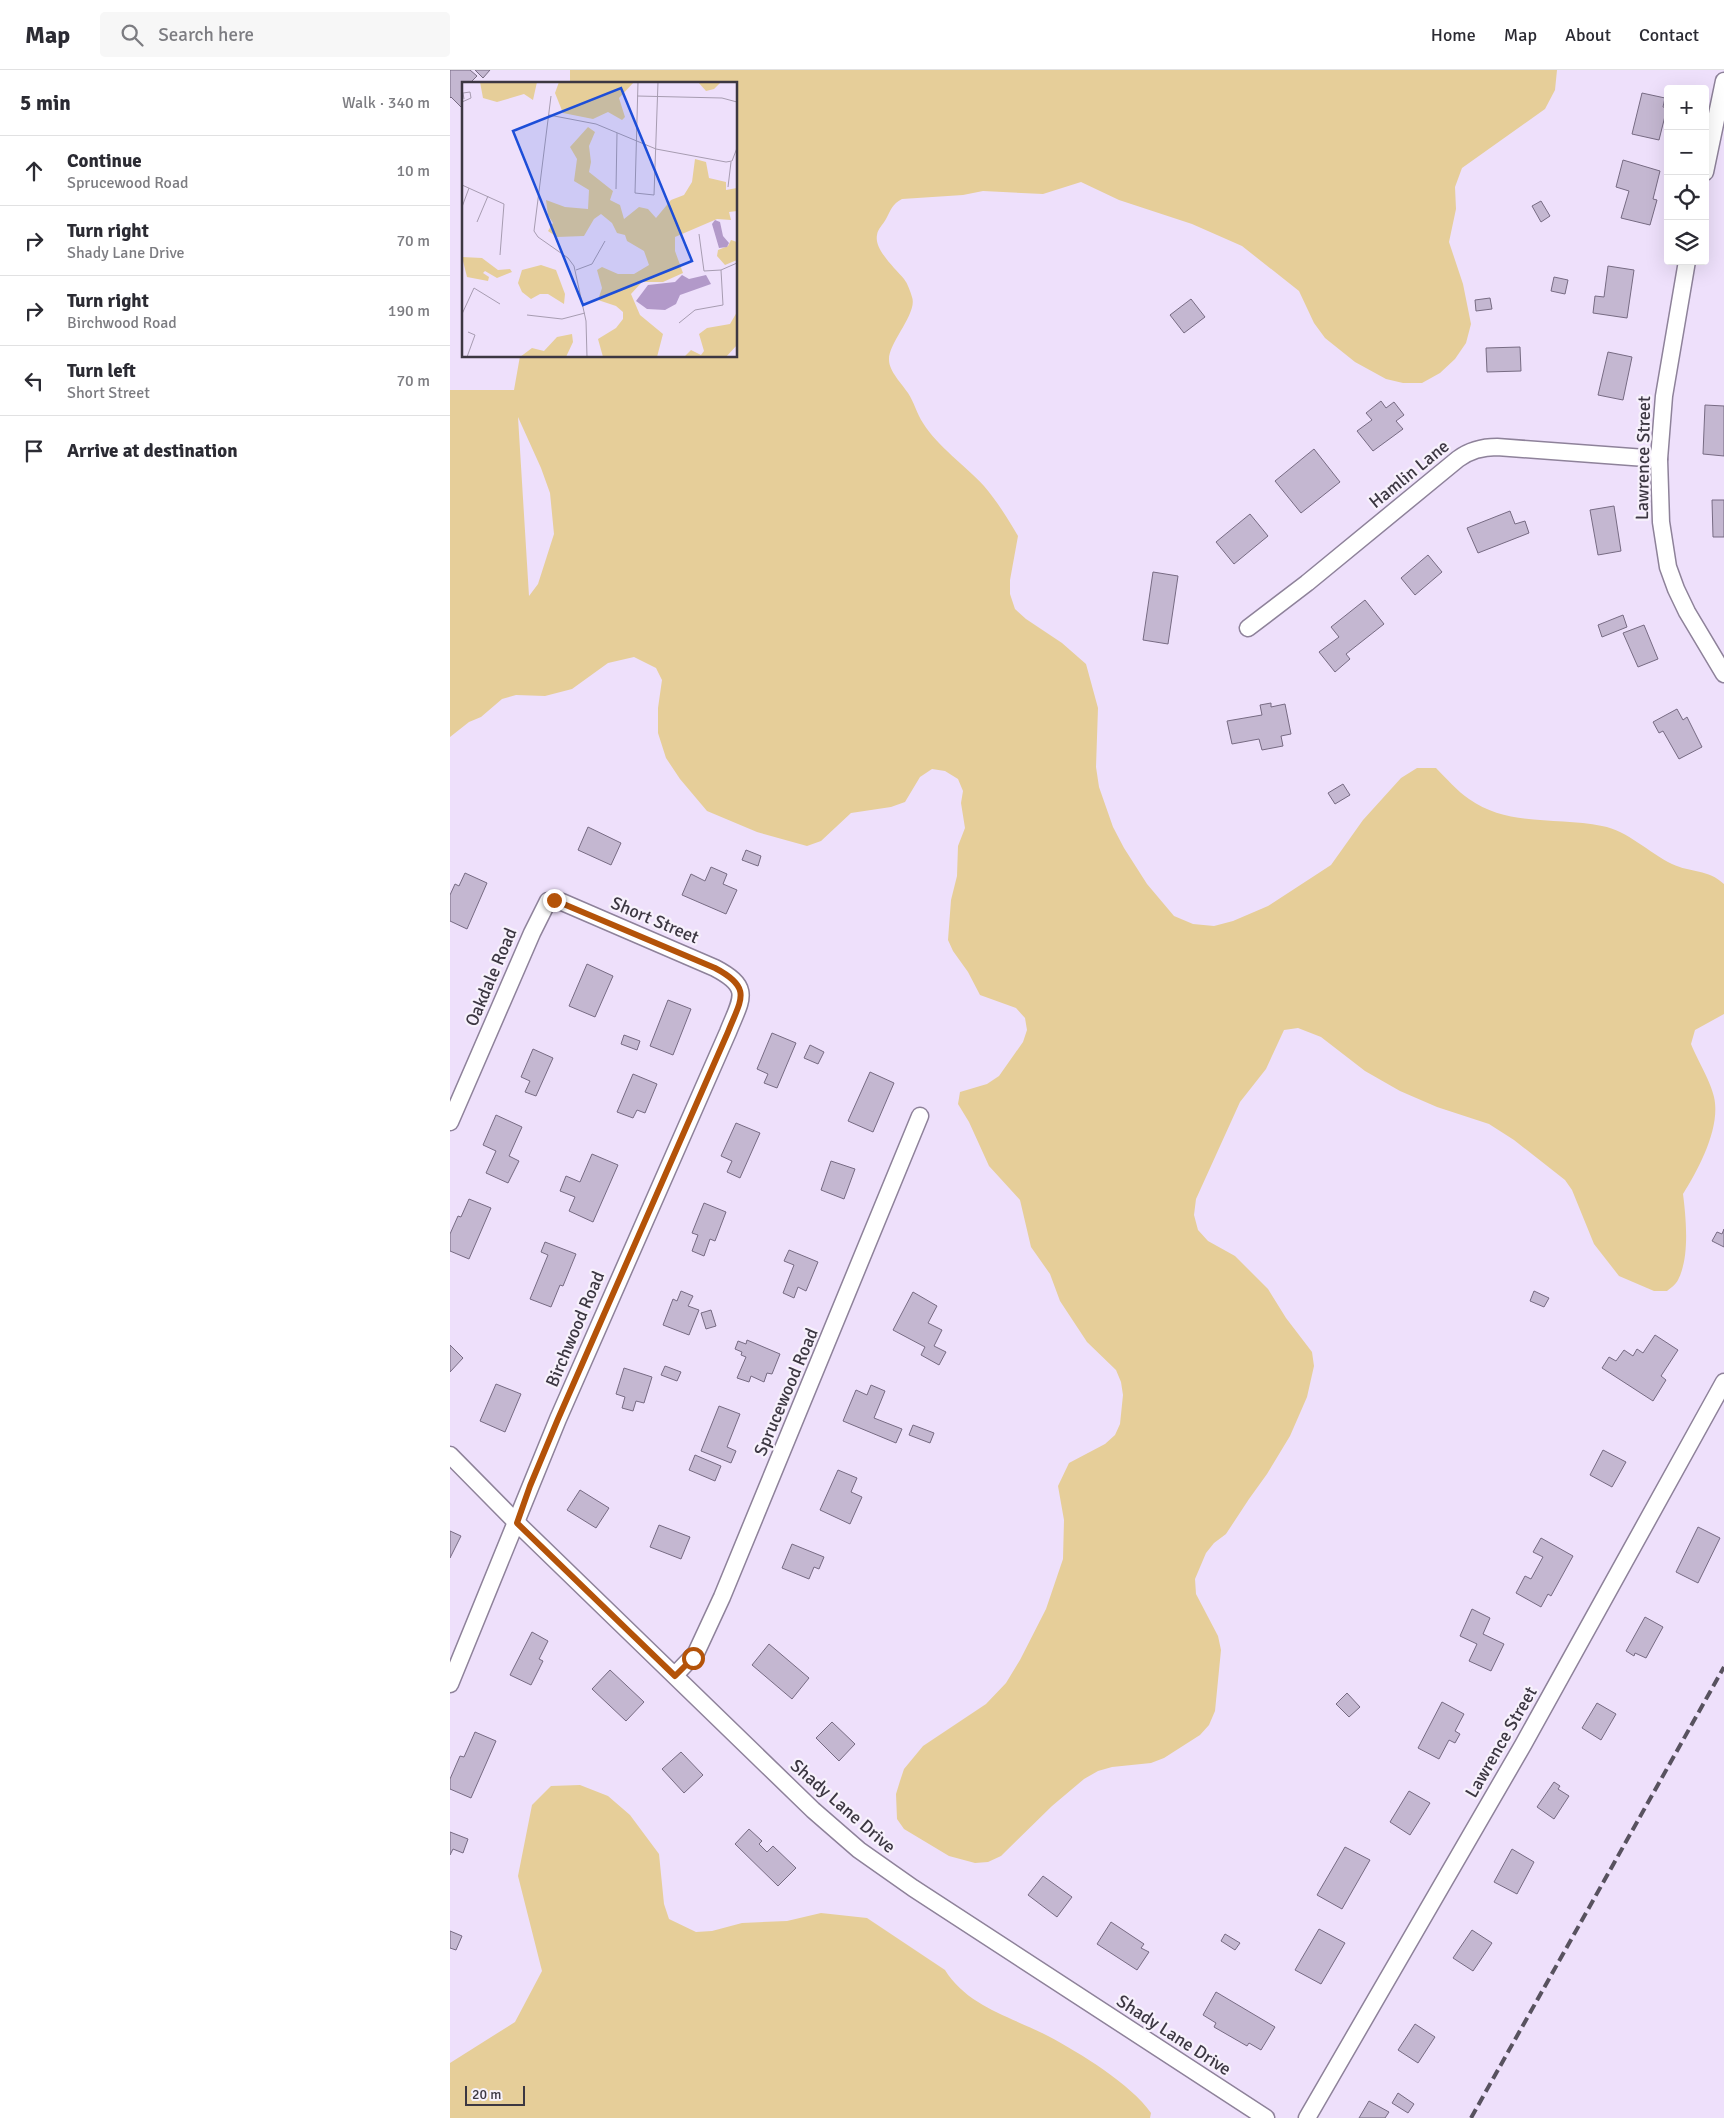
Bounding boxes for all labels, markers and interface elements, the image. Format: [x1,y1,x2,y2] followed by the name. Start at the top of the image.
[100,12,450,57] search box
[25,20,70,50] text: Map
[118,21,146,49] icon: search
[158,23,254,47] text: Search here
[1431,24,1476,46] text: Home
[1504,24,1537,46] text: Map
[1565,24,1611,46] text: About
[1639,24,1699,46] text: Contact
[462,82,738,358] inset map
[1664,85,1709,265] map controls
[1664,85,1709,130] button: +
[20,90,71,116] text: 5 min
[342,93,430,113] text: Walk · 340 m
[1664,130,1709,175] button: −
[67,149,142,173] text: Continue
[20,157,48,185] icon: ahead
[396,161,430,181] text: 10 m
[67,173,188,193] text: Sprucewood Road
[1664,175,1709,220] button: locate
[67,219,149,243] text: Turn right
[1664,220,1709,265] button: layers
[20,227,48,255] icon: right
[396,231,430,251] text: 70 m
[67,243,184,263] text: Shady Lane Drive
[67,289,149,313] text: Turn right
[20,297,48,325] icon: right
[388,301,430,321] text: 190 m
[67,313,177,333] text: Birchwood Road
[67,359,136,383] text: Turn left
[20,367,48,395] icon: left
[396,371,430,391] text: 70 m
[67,383,150,403] text: Short Street
[1631,396,1655,520] street label: Lawrence Street
[1365,435,1453,513] street label: Hamlin Lane
[20,437,48,465] icon: arrive
[67,439,238,463] text: Arrive at destination
[543,889,566,912] route end
[608,892,702,948] street label: Short Street
[460,924,522,1030] street label: Oakdale Road
[541,1268,609,1390] street label: Birchwood Road
[749,1325,823,1459] street label: Sprucewood Road
[682,1647,705,1670] route start
[1460,1683,1542,1801] street label: Lawrence Street
[786,1754,900,1858] street label: Shady Lane Drive
[1113,1990,1235,2080] street label: Shady Lane Drive
[465,2083,525,2106] scale bar
[472,2086,501,2103] text: 20 m

